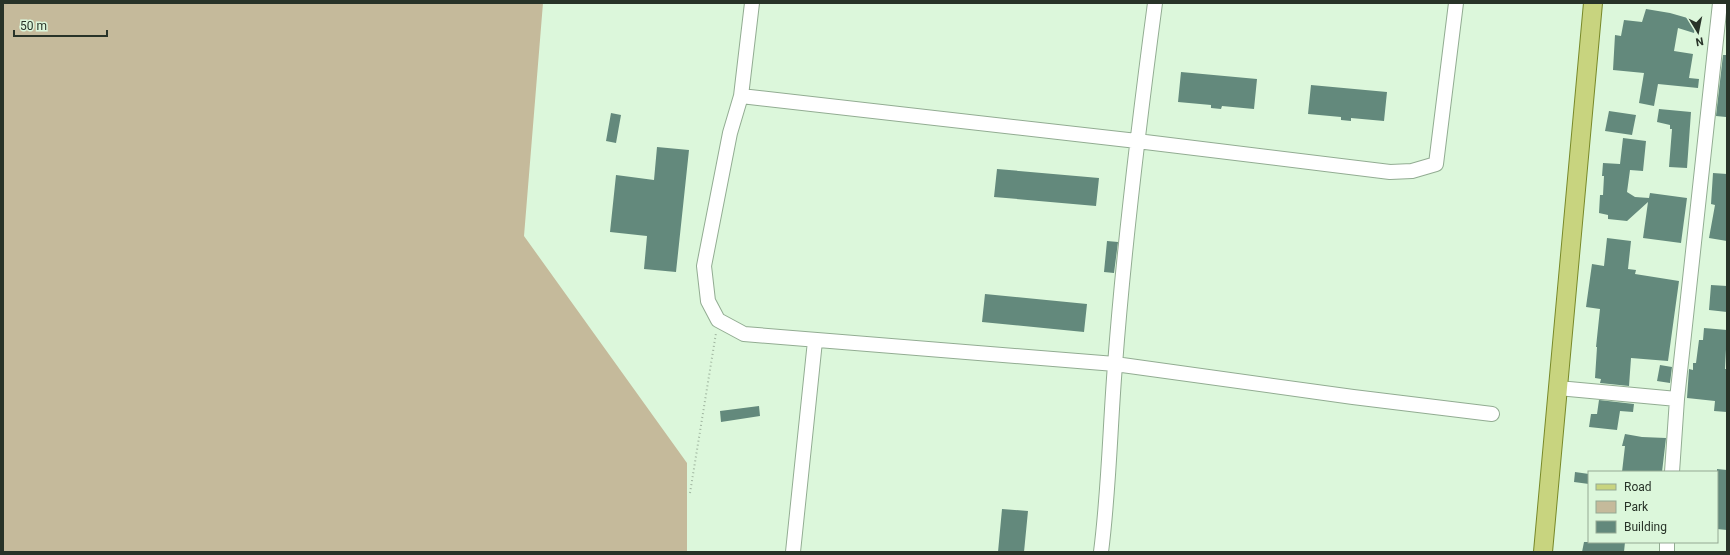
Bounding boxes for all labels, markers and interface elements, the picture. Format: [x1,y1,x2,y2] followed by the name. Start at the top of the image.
[14,12,107,38] scale bar
[1678,12,1718,52] north arrow
[20,19,47,33] text: 50 m
[1694,34,1705,48] text: N
[1588,471,1718,543] legend
[1624,480,1652,494] text: Road
[1624,500,1649,514] text: Park
[1624,520,1667,534] text: Building

